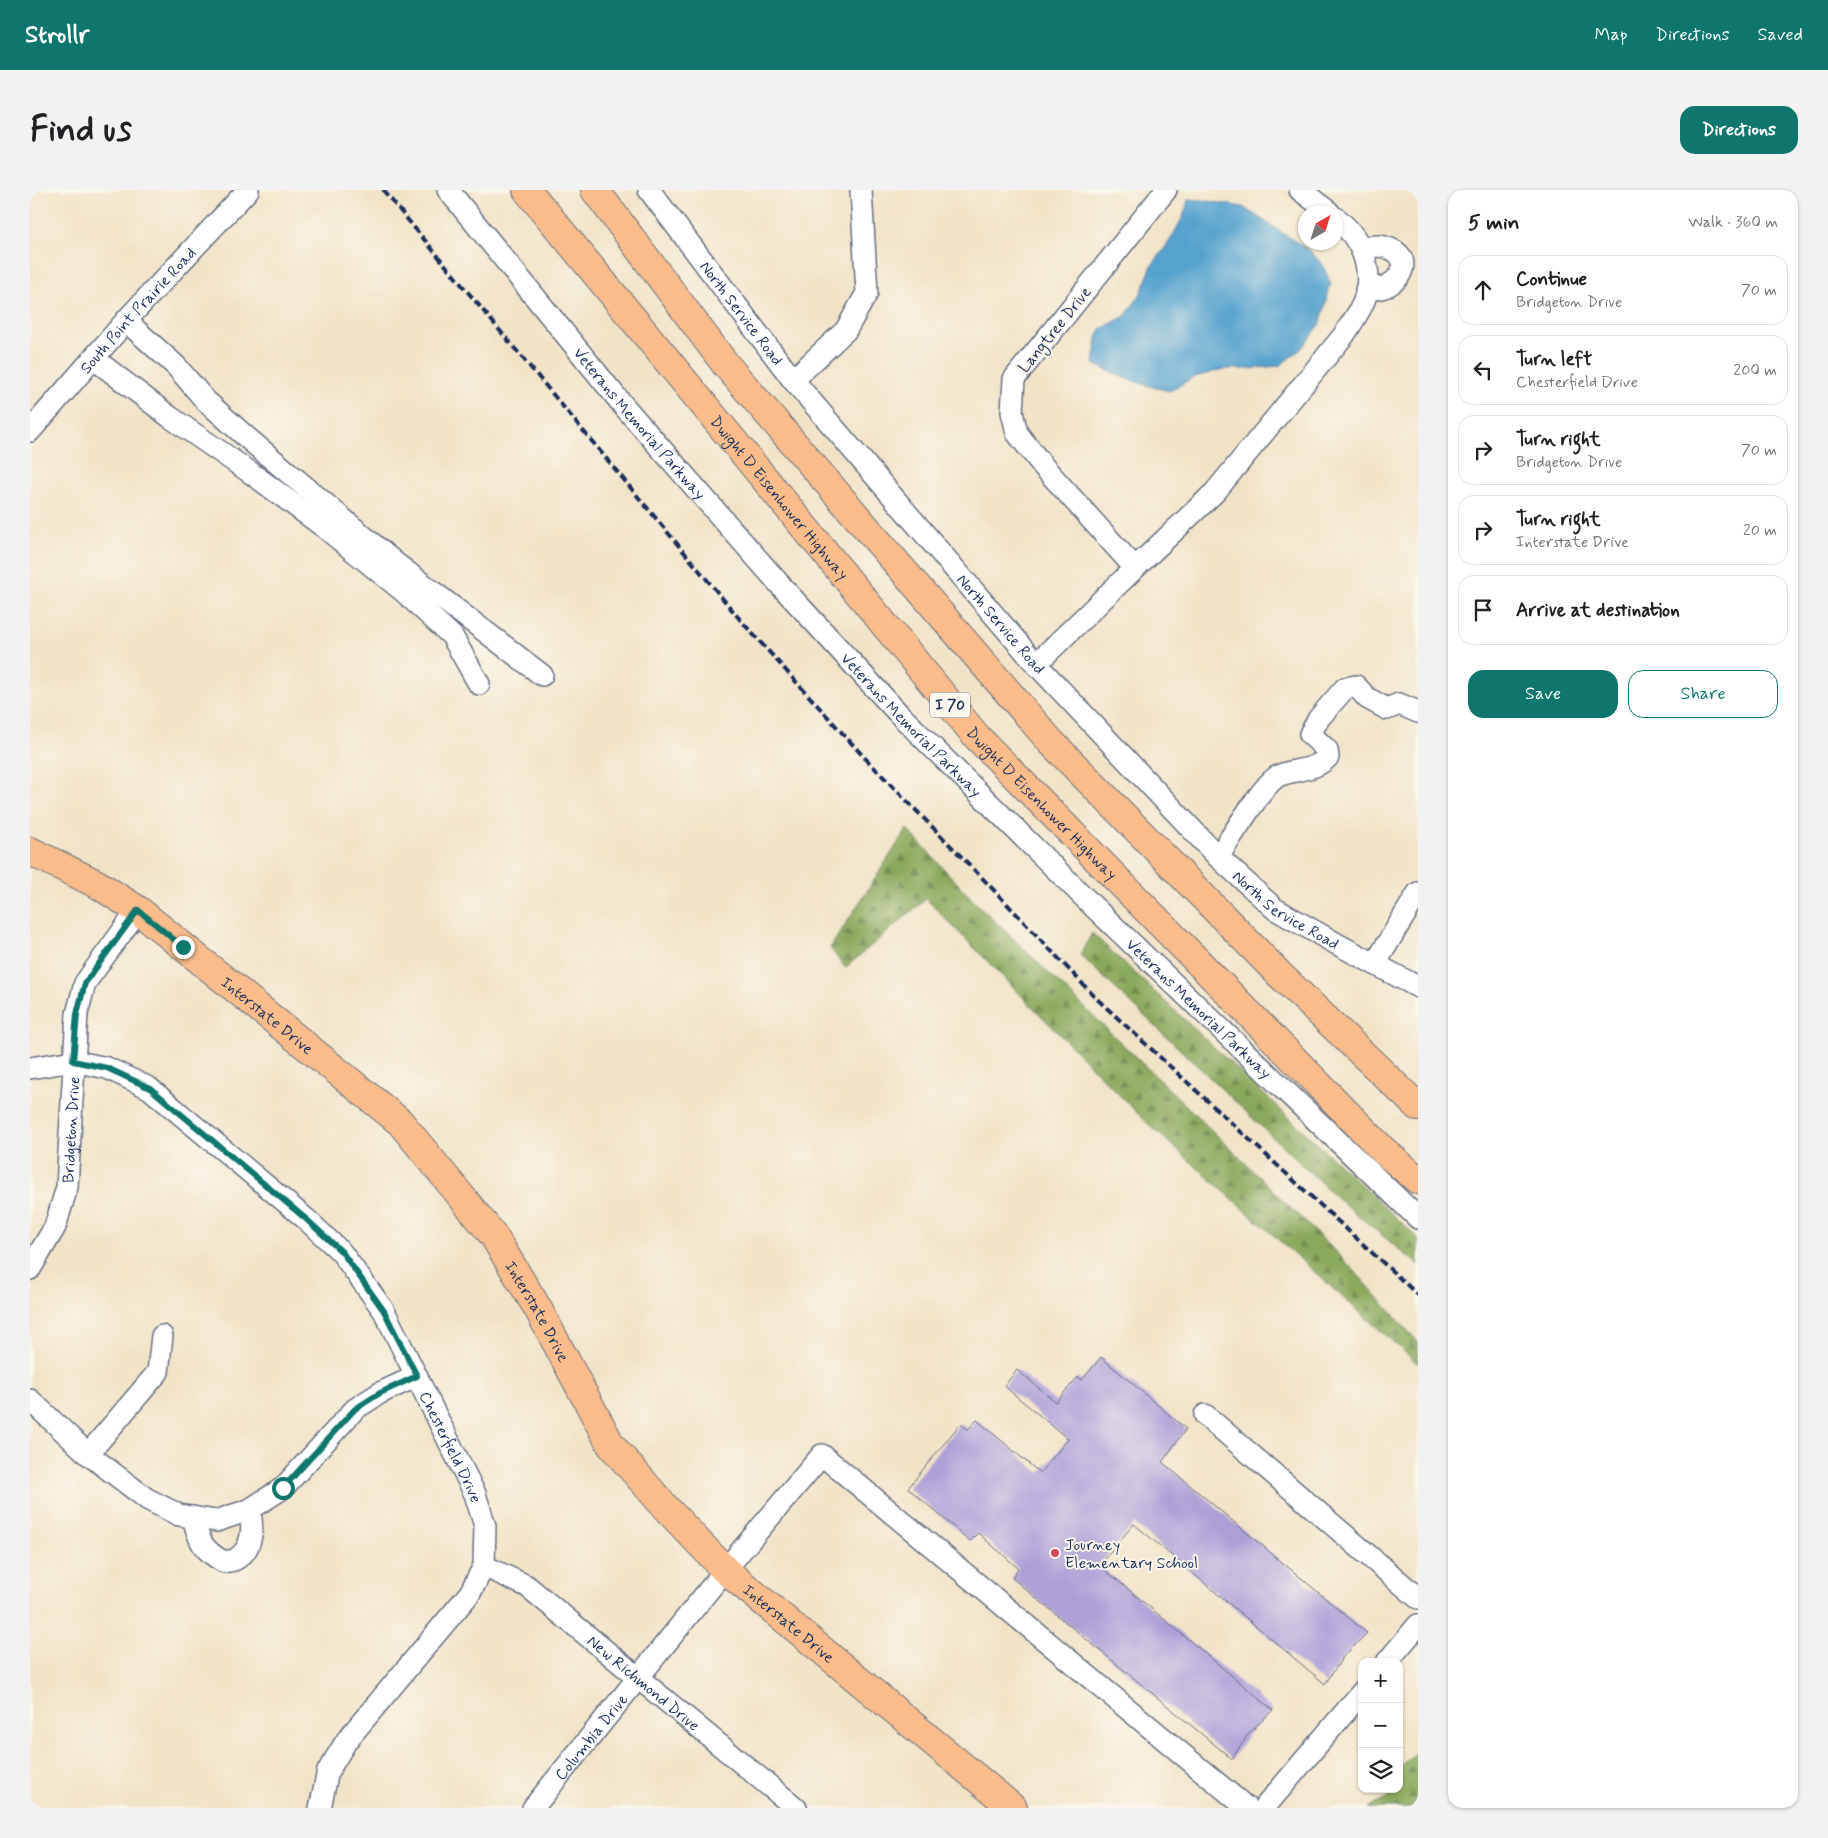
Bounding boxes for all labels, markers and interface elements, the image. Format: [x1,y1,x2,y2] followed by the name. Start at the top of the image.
[25,20,89,51] text: Strollr
[1595,23,1628,47] text: Map
[1656,23,1730,47] text: Directions
[1758,23,1803,47] text: Saved
[1680,106,1798,154] button: Directions
[30,107,132,153] text: Find us
[1298,205,1343,250] north arrow
[1468,209,1520,237] text: 5 min
[1688,212,1778,233] text: Walk · 360 m
[76,243,201,378] street label: South Point Prairie Road
[694,257,787,370] street label: North Service Road
[1516,267,1587,292] text: Continue
[1469,276,1497,304] icon: ahead
[1741,280,1777,301] text: 70 m
[1014,282,1097,378] street label: Langtree Drive
[1516,292,1622,313] text: Bridgeton Drive
[568,343,710,505] street label: Veterans Memorial Parkway
[1516,347,1592,372] text: Turn left
[1469,356,1497,384] icon: left
[1733,360,1777,381] text: 200 m
[1516,372,1638,393] text: Chesterfield Drive
[705,412,853,585] street label: Dwight D Eisenhower Highway
[1516,427,1600,452] text: Turn right
[1469,436,1497,464] icon: right
[1741,440,1777,461] text: 70 m
[1516,452,1622,473] text: Bridgeton Drive
[1516,507,1600,532] text: Turn right
[1469,516,1497,544] icon: right
[1743,520,1777,541] text: 20 m
[1516,532,1629,553] text: Interstate Drive
[951,570,1049,679] street label: North Service Road
[1469,596,1497,624] icon: arrive
[1516,598,1680,623] text: Arrive at destination
[836,649,986,802] street label: Veterans Memorial Parkway
[1468,670,1618,718] button: Save
[1628,670,1778,718] button: Share
[930,692,970,718] road number: I 70
[961,723,1121,885] street label: Dwight D Eisenhower Highway
[1227,866,1342,955] street label: North Service Road
[1121,935,1276,1084] street label: Veterans Memorial Parkway
[172,936,195,959] route end
[216,972,317,1060] street label: Interstate Drive
[58,1076,85,1184] street label: Bridgeton Drive
[499,1257,574,1366] street label: Interstate Drive
[414,1388,486,1505] street label: Chesterfield Drive
[272,1477,295,1500] route start
[1065,1535,1198,1574] place label: Journey Elementary School
[1049,1547,1061,1559] marker: Journey Elementary School
[738,1580,839,1668] street label: Interstate Drive
[582,1631,704,1736] street label: New Richmond Drive
[1358,1658,1403,1793] map controls
[1358,1658,1403,1703] button: +
[551,1689,634,1785] street label: Columbia Drive
[1358,1703,1403,1748] button: −
[1358,1748,1403,1793] button: layers

